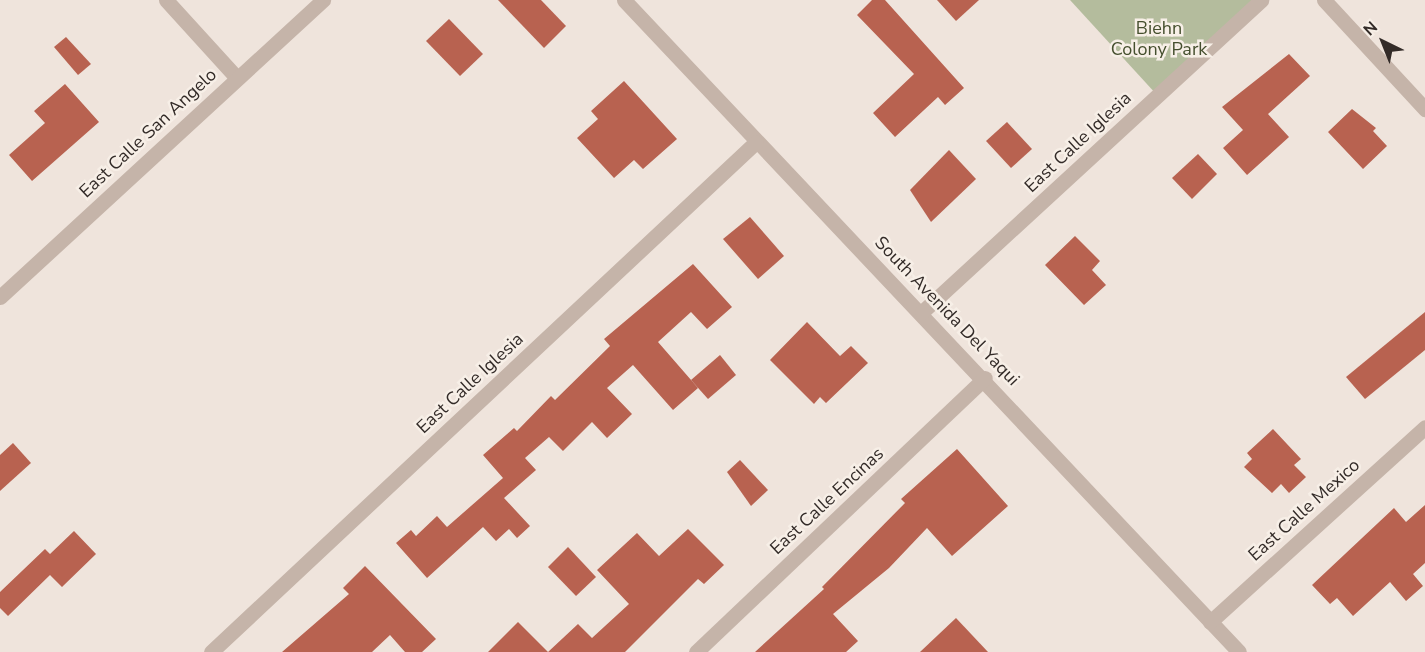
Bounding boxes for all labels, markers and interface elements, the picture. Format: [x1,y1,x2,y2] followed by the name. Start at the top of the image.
[1353,12,1413,72] north arrow
[1359,17,1383,41] text: N
[1111,18,1207,60] park label: Biehn Colony Park
[75,64,221,202] street label: East Calle San Angelo
[1020,87,1136,197] street label: East Calle Iglesia
[870,232,1024,390] street label: South Avenida Del Yaqui
[412,328,528,438] street label: East Calle Iglesia
[766,443,888,559] street label: East Calle Encinas
[1244,454,1364,566] street label: East Calle Mexico

